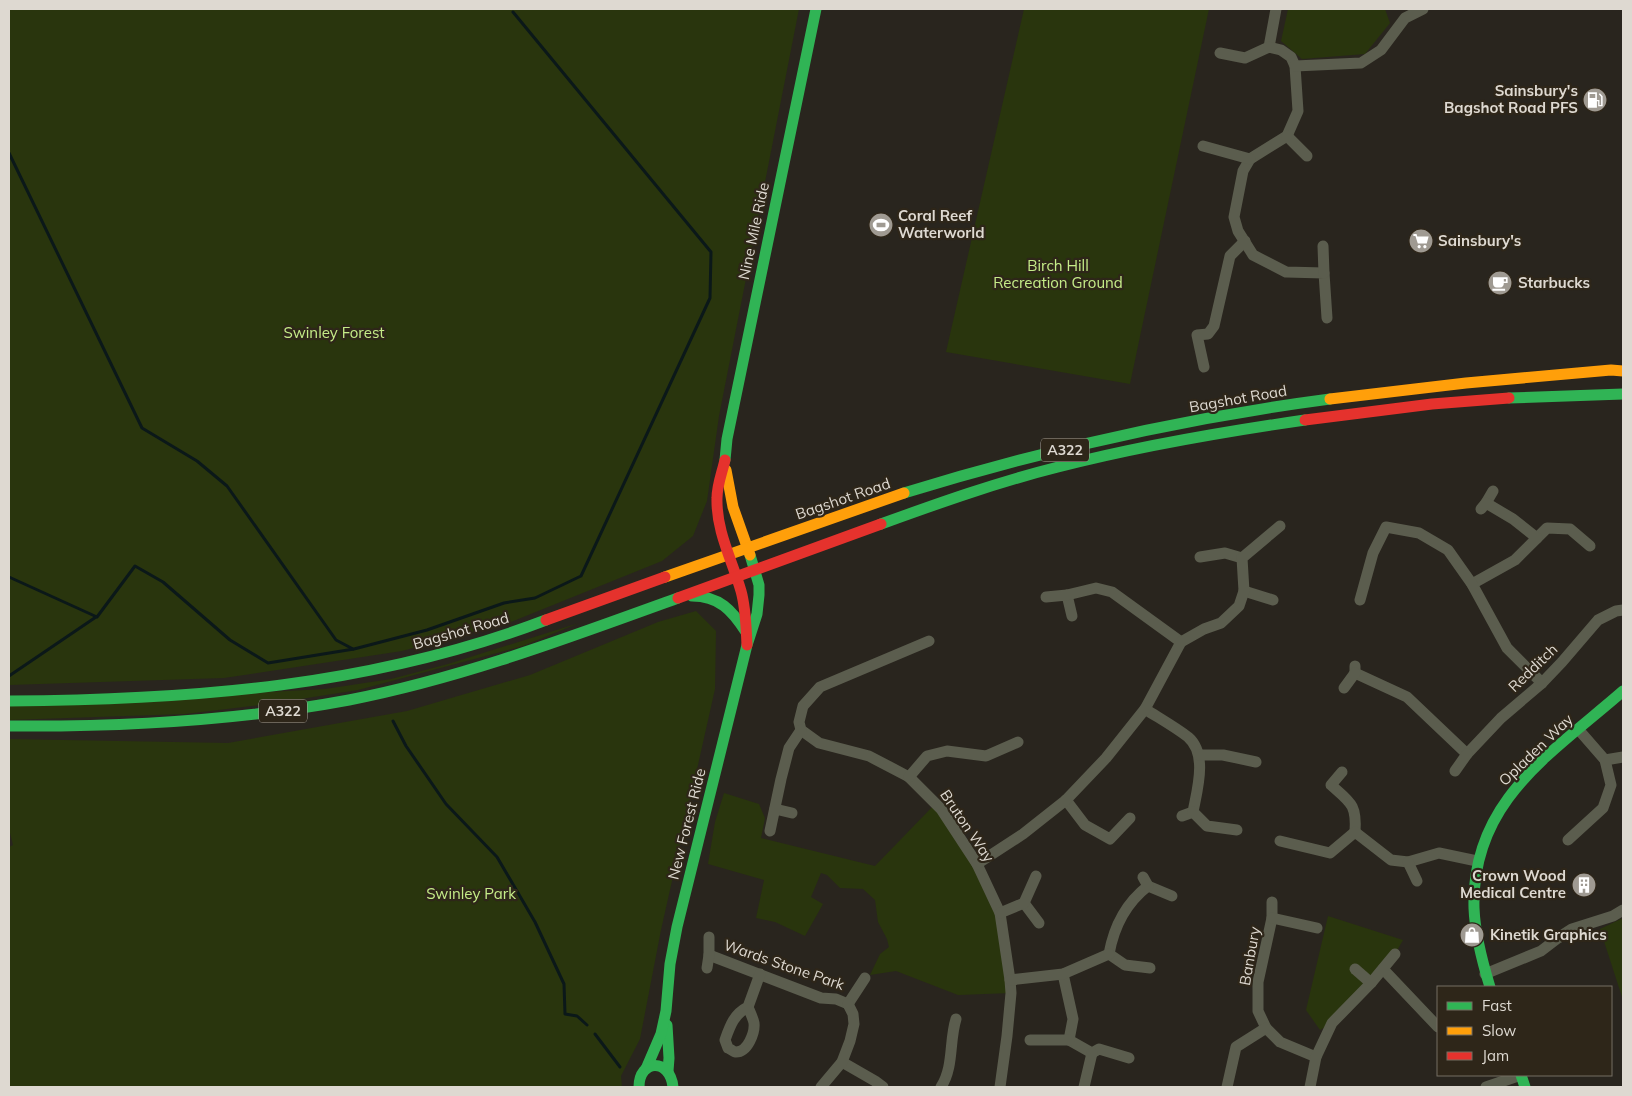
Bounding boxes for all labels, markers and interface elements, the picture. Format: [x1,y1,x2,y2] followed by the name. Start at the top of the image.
[1444,81,1578,117] place label: Sainsbury's Bagshot Road PFS
[1582,87,1608,113] fuel station icon: Sainsbury's Bagshot Road PFS
[734,181,773,281] street label: Nine Mile Ride
[898,206,984,242] place label: Coral Reef Waterworld
[868,212,894,238] sports icon: Coral Reef Waterworld
[1408,228,1434,254] supermarket icon: Sainsbury's
[1438,231,1521,250] place label: Sainsbury's
[993,256,1123,292] park label: Birch Hill Recreation Ground
[1487,270,1513,296] cafe icon: Starbucks
[1518,273,1590,292] place label: Starbucks
[284,323,385,342] park label: Swinley Forest
[1188,381,1288,416] street label: Bagshot Road
[1041,438,1089,462] road number: A322
[793,473,893,524] street label: Bagshot Road
[411,608,511,653] street label: Bagshot Road
[1504,640,1561,696] street label: Redditch
[259,699,307,722] road number: A322
[1495,710,1577,790] street label: Opladen Way
[663,766,710,882] street label: New Forest Ride
[936,786,999,866] street label: Bruton Way
[1460,866,1566,902] place label: Crown Wood Medical Centre
[1571,872,1597,898] building icon: Crown Wood Medical Centre
[426,884,516,903] park label: Swinley Park
[1459,922,1485,948] shop icon: Kinetik Graphics
[1235,925,1264,987] street label: Banbury
[1490,925,1607,944] place label: Kinetik Graphics
[721,935,847,994] street label: Wards Stone Park
[1437,986,1612,1076] legend
[1482,996,1512,1015] text: Fast
[1482,1021,1516,1040] text: Slow
[1482,1046,1509,1065] text: Jam

